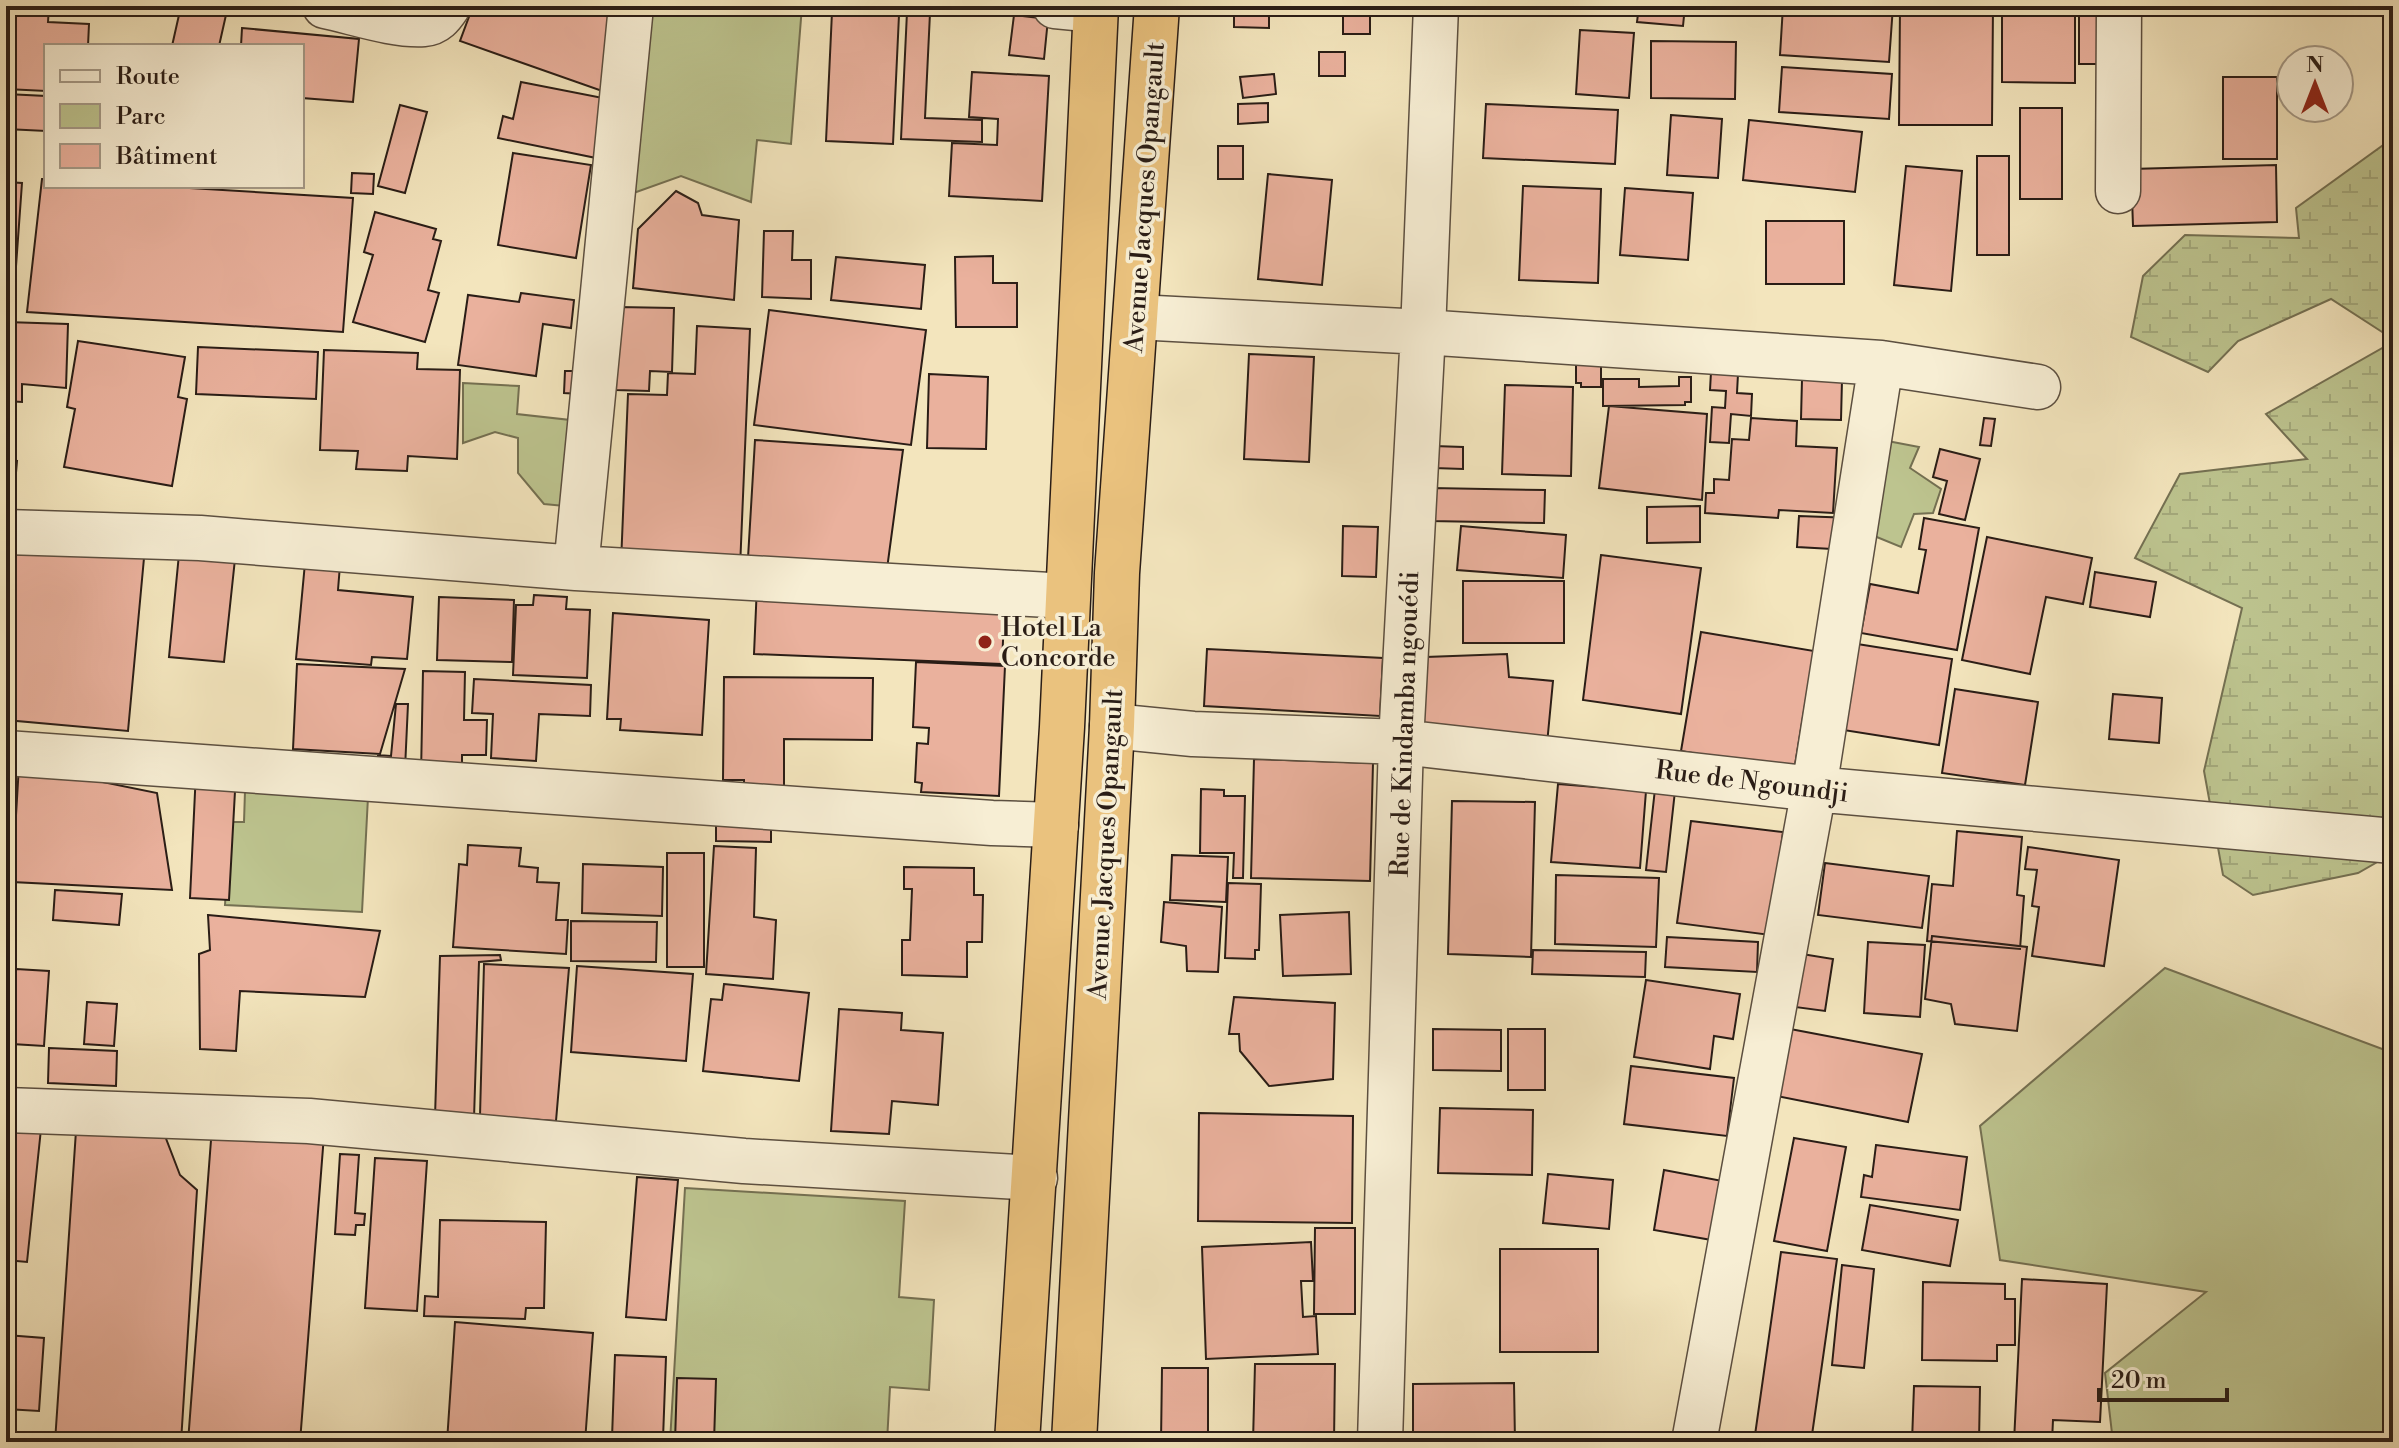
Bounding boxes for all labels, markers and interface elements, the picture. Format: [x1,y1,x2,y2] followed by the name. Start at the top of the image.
[1118,41,1172,355] street label: Avenue Jacques Opangault
[44,44,304,188] legend
[2275,44,2355,124] north arrow
[2306,52,2324,79] text: N
[116,62,180,92] text: Route
[116,102,166,132] text: Parc
[115,142,218,172] text: Bâtiment
[1384,570,1426,878] street label: Rue de Kindamba ngouédi
[1001,612,1116,674] place label: Hotel La Concorde
[976,633,994,651] marker: Hotel La Concorde
[1082,688,1130,1001] street label: Avenue Jacques Opangault
[1654,754,1850,810] street label: Rue de Ngoundji
[2099,1352,2227,1402] scale bar
[2111,1366,2167,1396] text: 20 m

